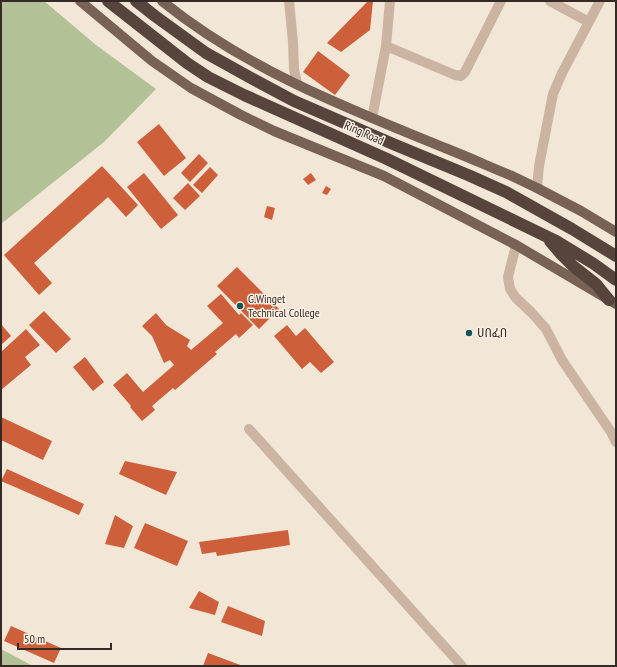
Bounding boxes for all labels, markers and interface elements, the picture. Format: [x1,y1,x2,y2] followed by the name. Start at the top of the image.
[342,117,386,148] street label: Ring Road
[248,291,320,320] place label: G.Winget Technical College
[235,301,245,311] marker: G.Winget Technical College
[477,325,507,340] place label: ሀበፈበ
[464,328,474,338] marker: ሀበፈበ
[18,625,111,651] scale bar
[24,631,45,646] text: 50 m

